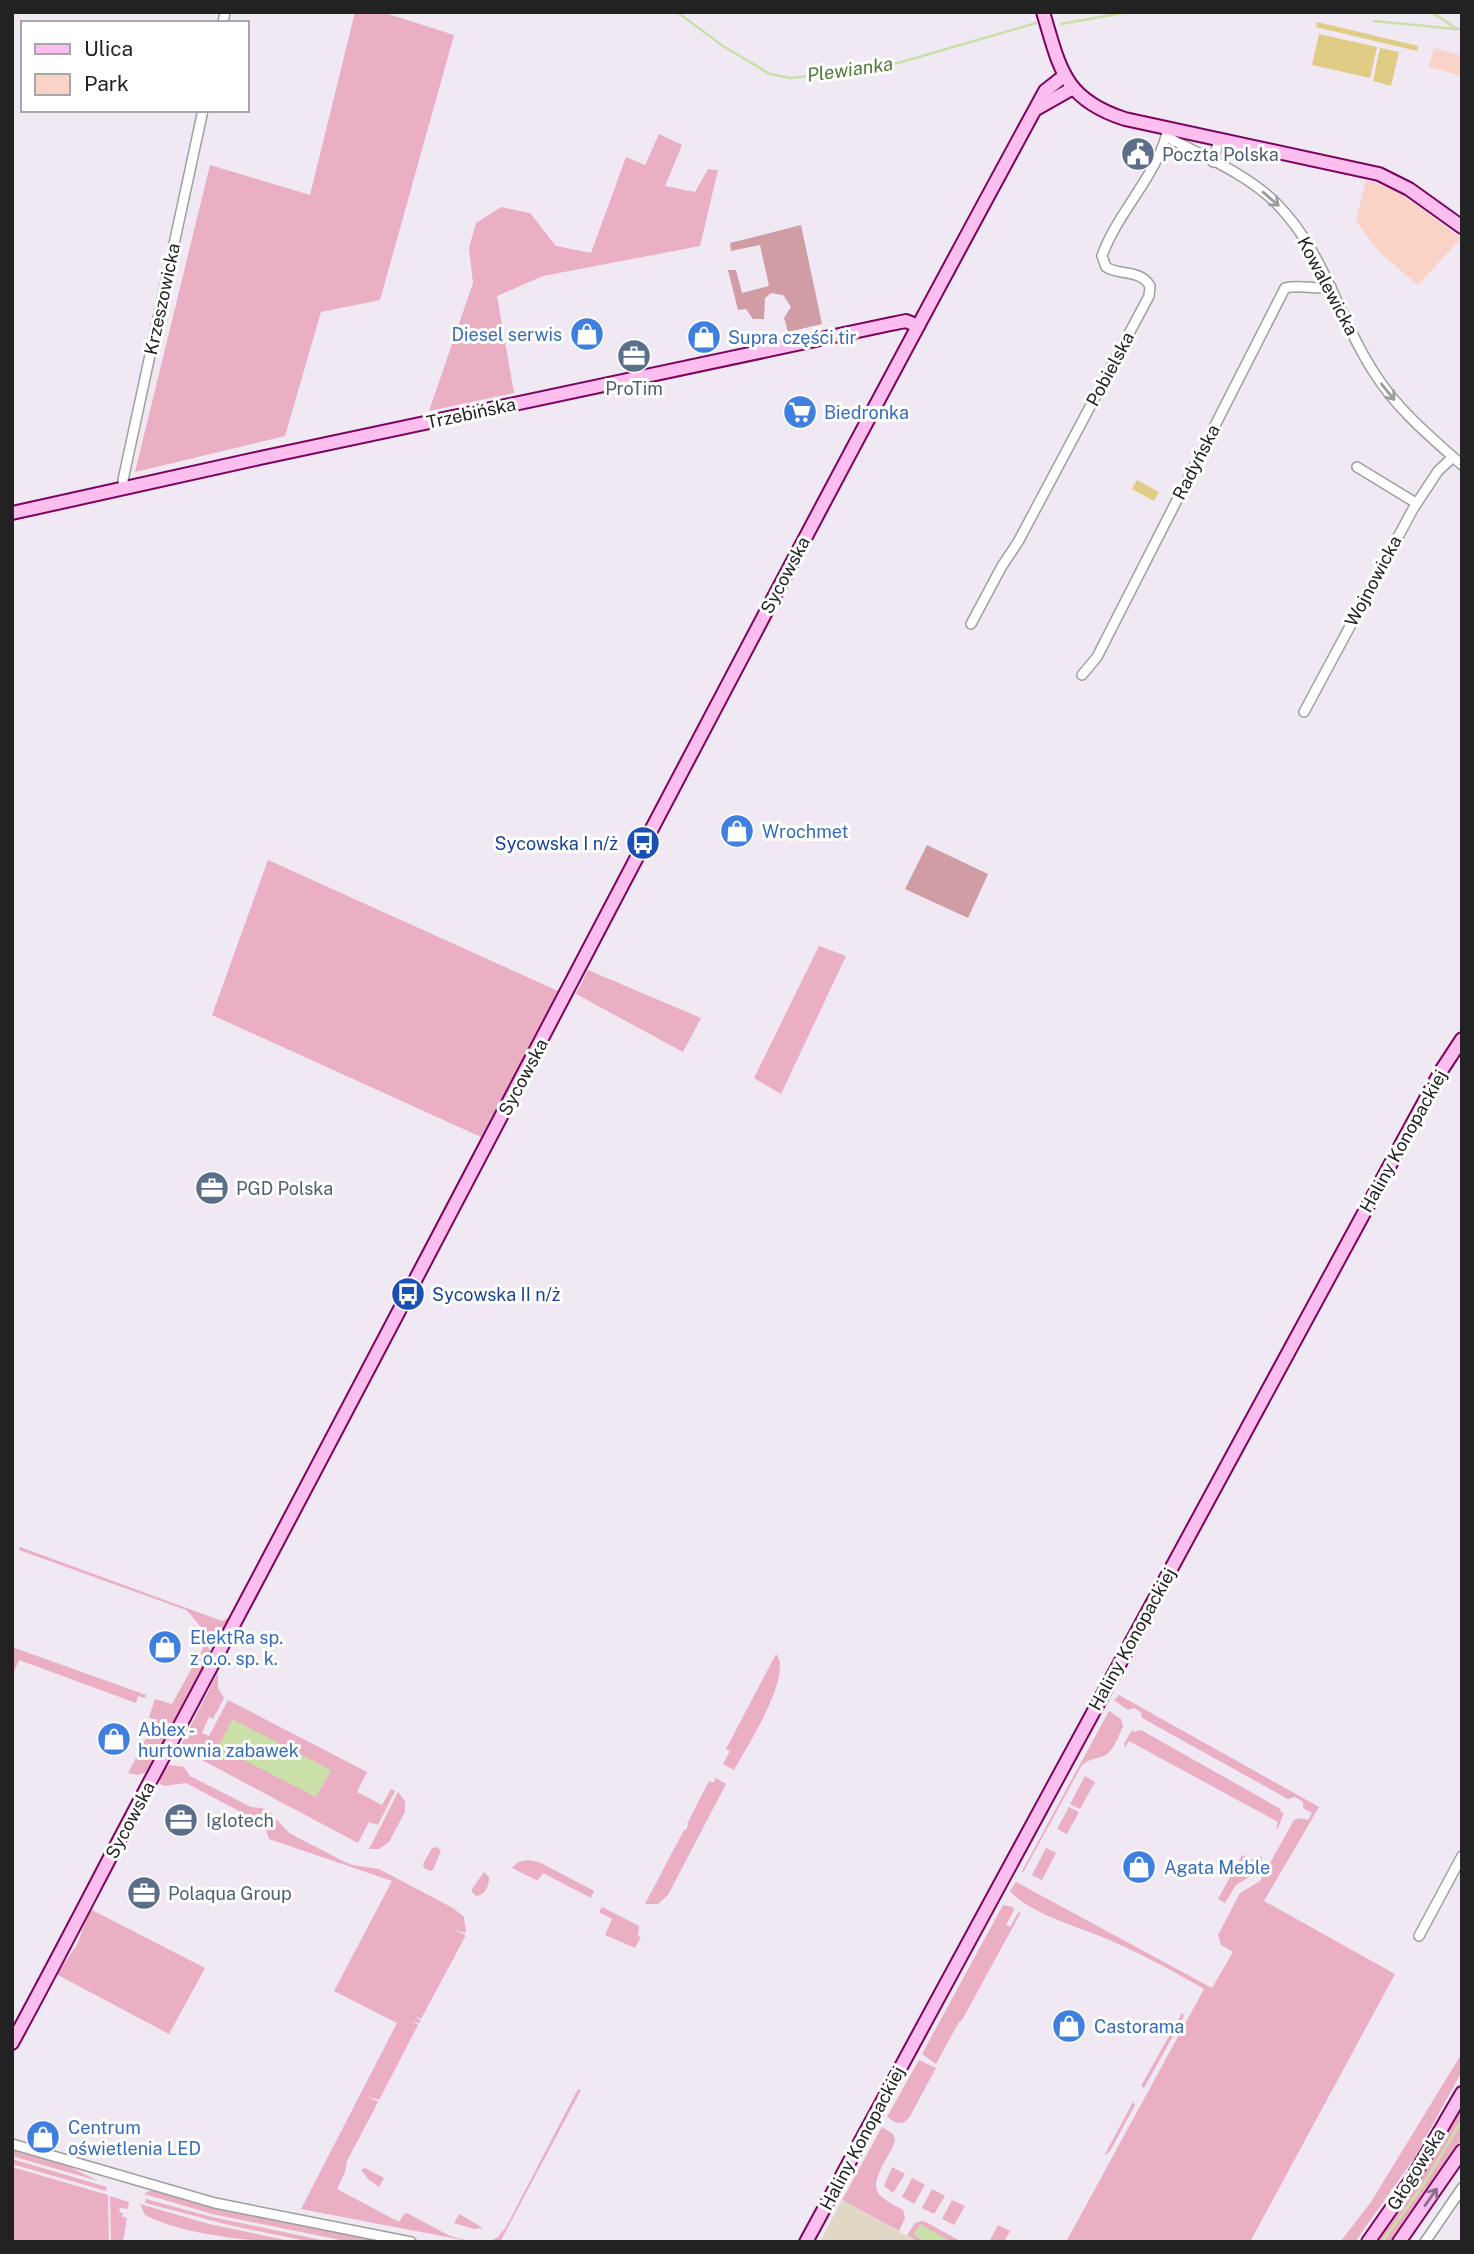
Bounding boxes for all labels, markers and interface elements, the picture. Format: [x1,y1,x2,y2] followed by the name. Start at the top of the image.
[21,21,248,112] legend
[84,36,133,61] text: Ulica
[806,52,894,86] water label: Plewianka
[84,71,129,96] text: Park
[1119,135,1157,173] public building icon: Poczta Polska
[1162,144,1279,165] place label: Poczta Polska
[1261,191,1279,207] one-way arrow
[1293,233,1363,339] street label: Kowalewicka
[140,241,184,357] street label: Krzeszowicka
[568,315,606,353] shop icon: Diesel serwis
[685,318,723,356] shop icon: Supra części tir
[452,324,562,345] place label: Diesel serwis
[728,327,857,348] place label: Supra części tir
[1082,328,1138,410] street label: Pobielska
[615,337,653,375] office icon: ProTim
[605,378,663,399] place label: ProTim
[1380,382,1395,401] one-way arrow
[425,393,517,433] street label: Trzebińska
[781,393,819,431] supermarket icon: Biedronka
[824,402,909,423] place label: Biedronka
[1168,421,1224,503] street label: Radyńska
[1340,532,1406,630] street label: Wojnowicka
[756,533,814,617] street label: Sycowska
[718,812,756,850] shop icon: Wrochmet
[762,821,849,842] place label: Wrochmet
[624,824,662,862] bus stop icon: Sycowska I n/ż
[495,833,618,854] place label: Sycowska I n/ż
[494,1035,552,1119] street label: Sycowska
[1355,1066,1451,1216] street label: Haliny Konopackiej
[193,1169,231,1207] office icon: PGD Polska
[236,1178,333,1199] place label: PGD Polska
[389,1275,427,1313] bus stop icon: Sycowska II n/ż
[432,1284,560,1305] place label: Sycowska II n/ż
[1084,1564,1180,1714] street label: Haliny Konopackiej
[190,1627,283,1669] place label: ElektRa sp. z o.o. sp. k.
[146,1628,184,1666] shop icon: ElektRa sp. z o.o. sp. k.
[138,1719,299,1761] place label: Ablex - hurtownia zabawek
[95,1720,133,1758] shop icon: Ablex - hurtownia zabawek
[101,1778,159,1862] street label: Sycowska
[162,1801,200,1839] office icon: Iglotech
[206,1810,274,1831] place label: Iglotech
[1120,1848,1158,1886] shop icon: Agata Meble
[1164,1857,1270,1878] place label: Agata Meble
[125,1874,163,1912] office icon: Polaqua Group
[168,1883,292,1904] place label: Polaqua Group
[1050,2007,1088,2045] shop icon: Castorama
[1094,2016,1184,2037] place label: Castorama
[815,2062,909,2214] street label: Haliny Konopackiej
[68,2117,201,2159] place label: Centrum oświetlenia LED
[24,2118,62,2156] shop icon: Centrum oświetlenia LED
[1382,2124,1450,2214] street label: Głogowska
[1424,2188,1438,2207] one-way arrow

